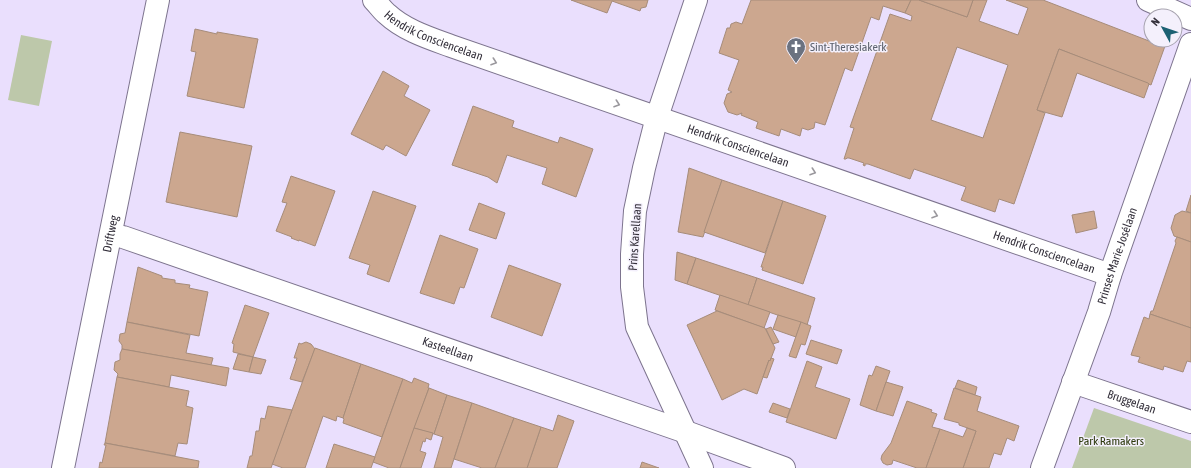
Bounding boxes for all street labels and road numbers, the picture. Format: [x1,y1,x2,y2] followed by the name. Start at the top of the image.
[381,8,485,64] street label: Hendrik Consciencelaan
[685,122,791,170] street label: Hendrik Consciencelaan
[626,203,644,271] street label: Prins Karellaan
[1095,206,1140,306] street label: Prinses Marie-Josélaan
[100,213,121,254] street label: Driftweg
[991,228,1097,276] street label: Hendrik Consciencelaan
[421,334,475,365] street label: Kasteellaan
[1106,387,1158,417] street label: Bruggelaan

